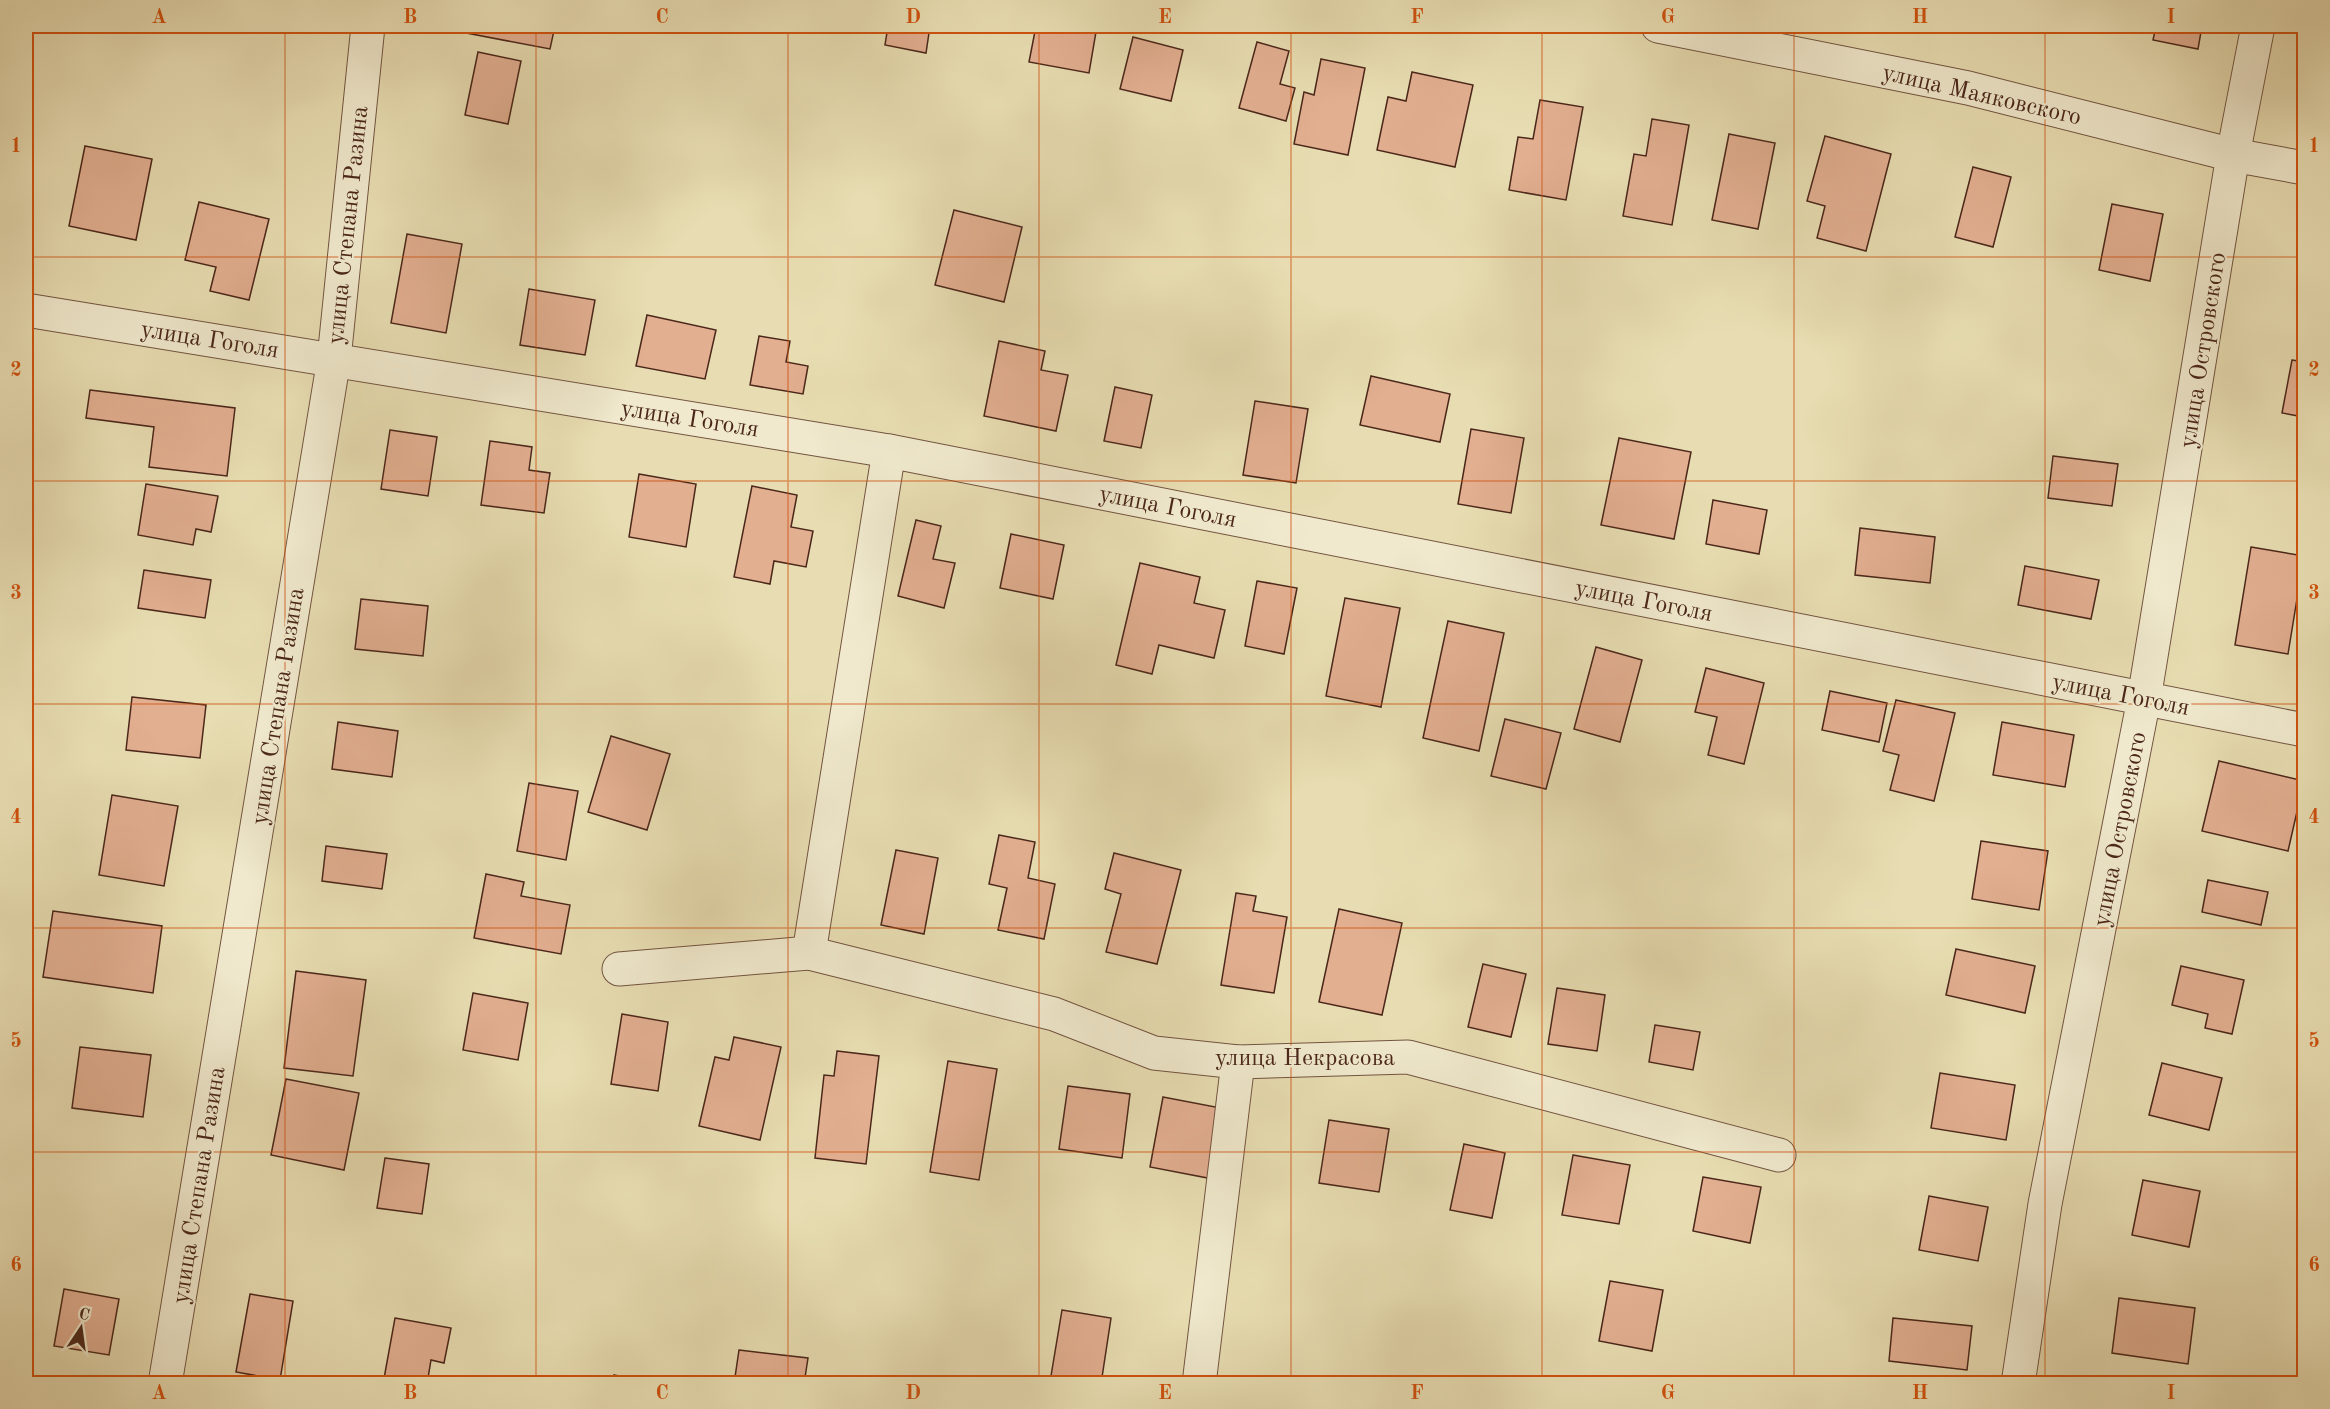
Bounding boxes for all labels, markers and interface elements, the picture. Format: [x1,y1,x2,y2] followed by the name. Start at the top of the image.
[151,8,167,28] text: A
[403,8,417,28] text: B
[655,8,669,28] text: C
[905,8,921,28] text: D
[1158,8,1172,28] text: E
[1410,8,1424,28] text: F
[1661,8,1675,28] text: G
[1912,8,1928,28] text: H
[2167,8,2175,28] text: I
[1880,61,2083,131] street label: улица Маяковского
[325,105,373,346] street label: улица Степана Разина
[10,137,22,157] text: 1
[2308,137,2320,157] text: 1
[2177,251,2231,450] street label: улица Островского
[139,318,281,364] street label: улица Гоголя
[10,361,22,381] text: 2
[2308,361,2320,381] text: 2
[619,397,761,443] street label: улица Гоголя
[1097,483,1238,533] street label: улица Гоголя
[1573,577,1714,627] street label: улица Гоголя
[10,584,22,604] text: 3
[2308,584,2320,604] text: 3
[248,586,310,827] street label: улица Степана Разина
[2050,671,2191,721] street label: улица Гоголя
[2090,730,2152,929] street label: улица Островского
[10,808,22,828] text: 4
[2308,808,2320,828] text: 4
[10,1031,22,1052] text: 5
[2308,1031,2320,1052] text: 5
[1215,1047,1395,1071] street label: улица Некрасова
[169,1065,231,1306] street label: улица Степана Разина
[10,1256,22,1276] text: 6
[2308,1256,2320,1276] text: 6
[51,1298,111,1358] north arrow
[77,1306,91,1324] text: С
[151,1384,167,1404] text: A
[403,1384,417,1404] text: B
[655,1384,669,1404] text: C
[905,1384,921,1404] text: D
[1158,1384,1172,1404] text: E
[1410,1384,1424,1404] text: F
[1661,1384,1675,1404] text: G
[1912,1384,1928,1404] text: H
[2167,1384,2175,1404] text: I

